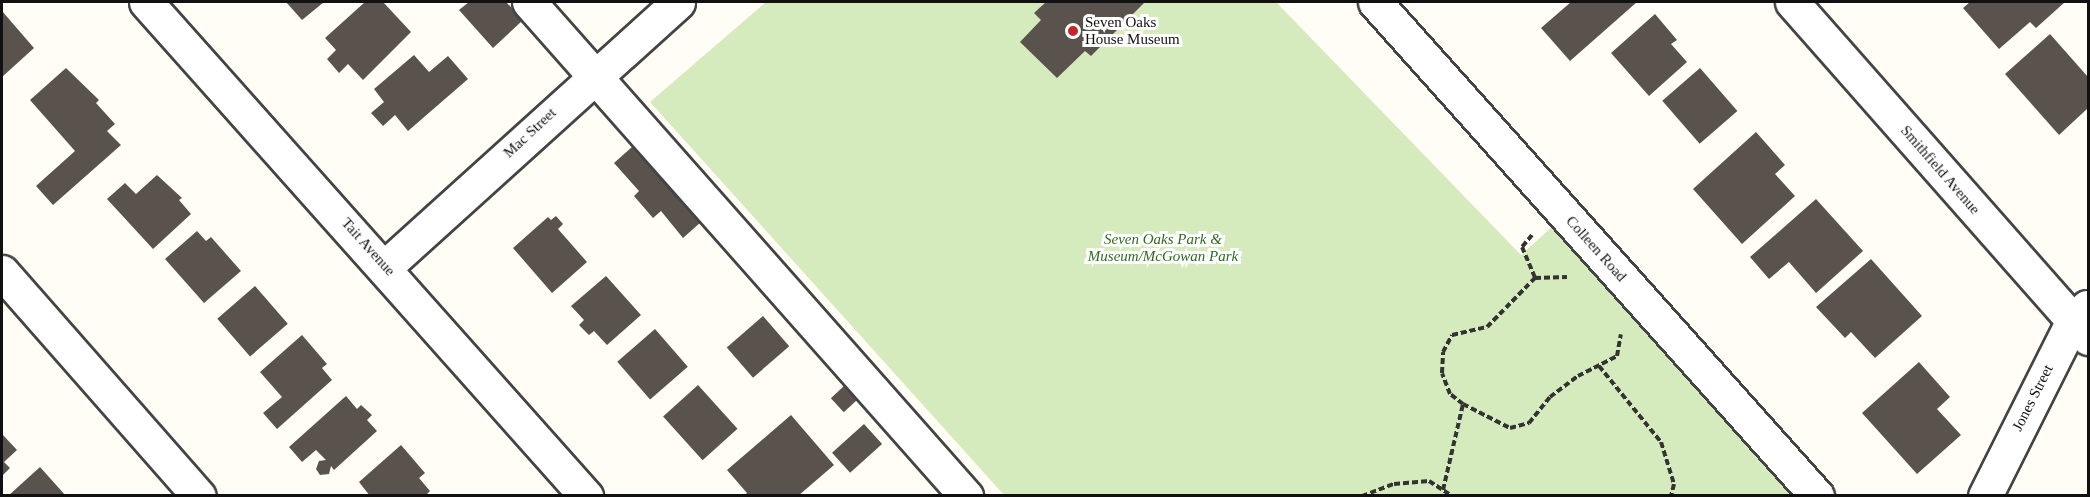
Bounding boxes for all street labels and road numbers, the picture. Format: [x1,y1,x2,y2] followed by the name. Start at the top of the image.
[500,104,560,162] street label: Mac Street
[1896,122,1984,218] street label: Smithfield Avenue
[1562,212,1630,286] street label: Colleen Road
[337,214,399,280] street label: Tait Avenue
[2009,362,2057,434] street label: Jones Street

